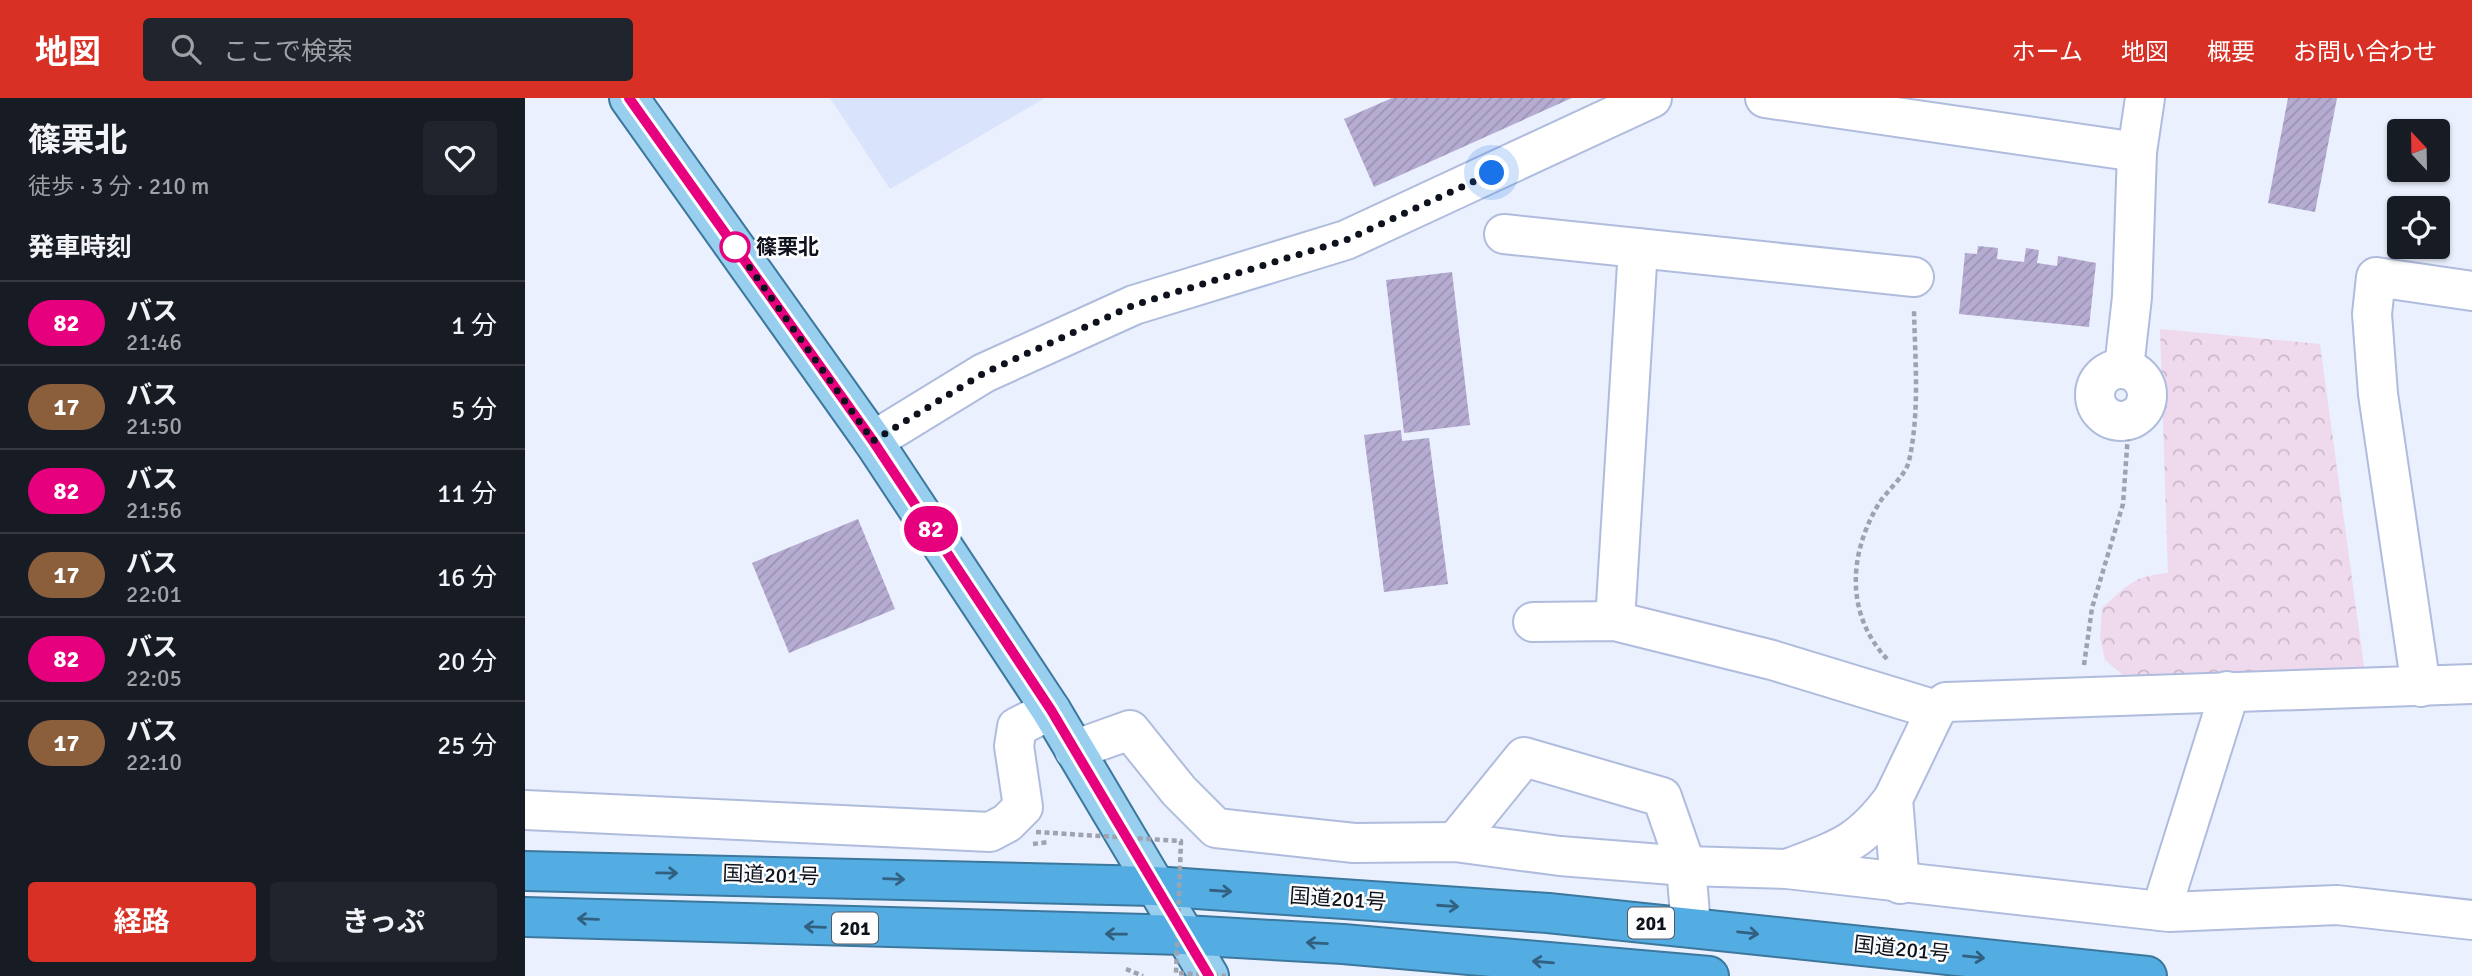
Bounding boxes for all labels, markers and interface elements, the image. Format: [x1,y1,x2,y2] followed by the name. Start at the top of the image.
[143,18,633,81] search box
[167,30,205,68] icon: search
[35,32,101,73] text: 地図
[223,36,353,68] text: ここで検索
[2012,37,2083,67] text: ホーム
[2121,37,2169,67] text: 地図
[2207,37,2255,67] text: 概要
[2293,37,2437,67] text: お問い合わせ
[2387,119,2450,182] north arrow
[2387,119,2450,259] map controls
[28,120,127,161] text: 篠栗北
[423,121,497,195] button: heart
[1474,155,1509,190] your location
[28,172,209,201] text: 徒歩 · 3 分 · 210 m
[2387,196,2450,259] button: locate
[28,232,132,264] text: 発車時刻
[720,232,750,262] marker: 篠栗北
[756,234,819,260] place label: 篠栗北
[126,296,178,328] text: バス
[54,308,79,338] text: 82
[451,310,497,342] text: 1 分
[126,328,182,357] text: 21:46
[126,380,178,412] text: バス
[54,392,79,422] text: 17
[451,394,497,426] text: 5 分
[126,412,182,441] text: 21:50
[126,464,178,496] text: バス
[54,476,79,506] text: 82
[437,478,497,510] text: 11 分
[126,496,182,525] text: 21:56
[899,506,963,552] line badge: 82
[918,514,944,544] text: 82
[126,548,178,580] text: バス
[54,560,79,590] text: 17
[437,562,497,594] text: 16 分
[126,580,182,609] text: 22:01
[126,632,178,664] text: バス
[54,644,79,674] text: 82
[437,646,497,678] text: 20 分
[126,664,182,693] text: 22:05
[126,716,178,748] text: バス
[54,728,79,758] text: 17
[437,730,497,762] text: 25 分
[126,748,182,777] text: 22:10
[722,860,820,890] street label: 国道201号
[655,866,678,880] one-way arrow
[882,872,905,885] one-way arrow
[28,882,256,962] button: 経路
[270,882,497,962] button: きっぷ
[1289,883,1387,915] street label: 国道201号
[1210,885,1232,898] one-way arrow
[1437,900,1459,913] one-way arrow
[1628,908,1674,938] road number: 201
[832,912,878,944] road number: 201
[577,913,600,926] one-way arrow
[804,920,827,933] one-way arrow
[1105,927,1128,941] one-way arrow
[1736,927,1759,940] one-way arrow
[1852,931,1952,967] street label: 国道201号
[1305,936,1328,949] one-way arrow
[1963,950,1985,963] one-way arrow
[1532,955,1555,968] one-way arrow

